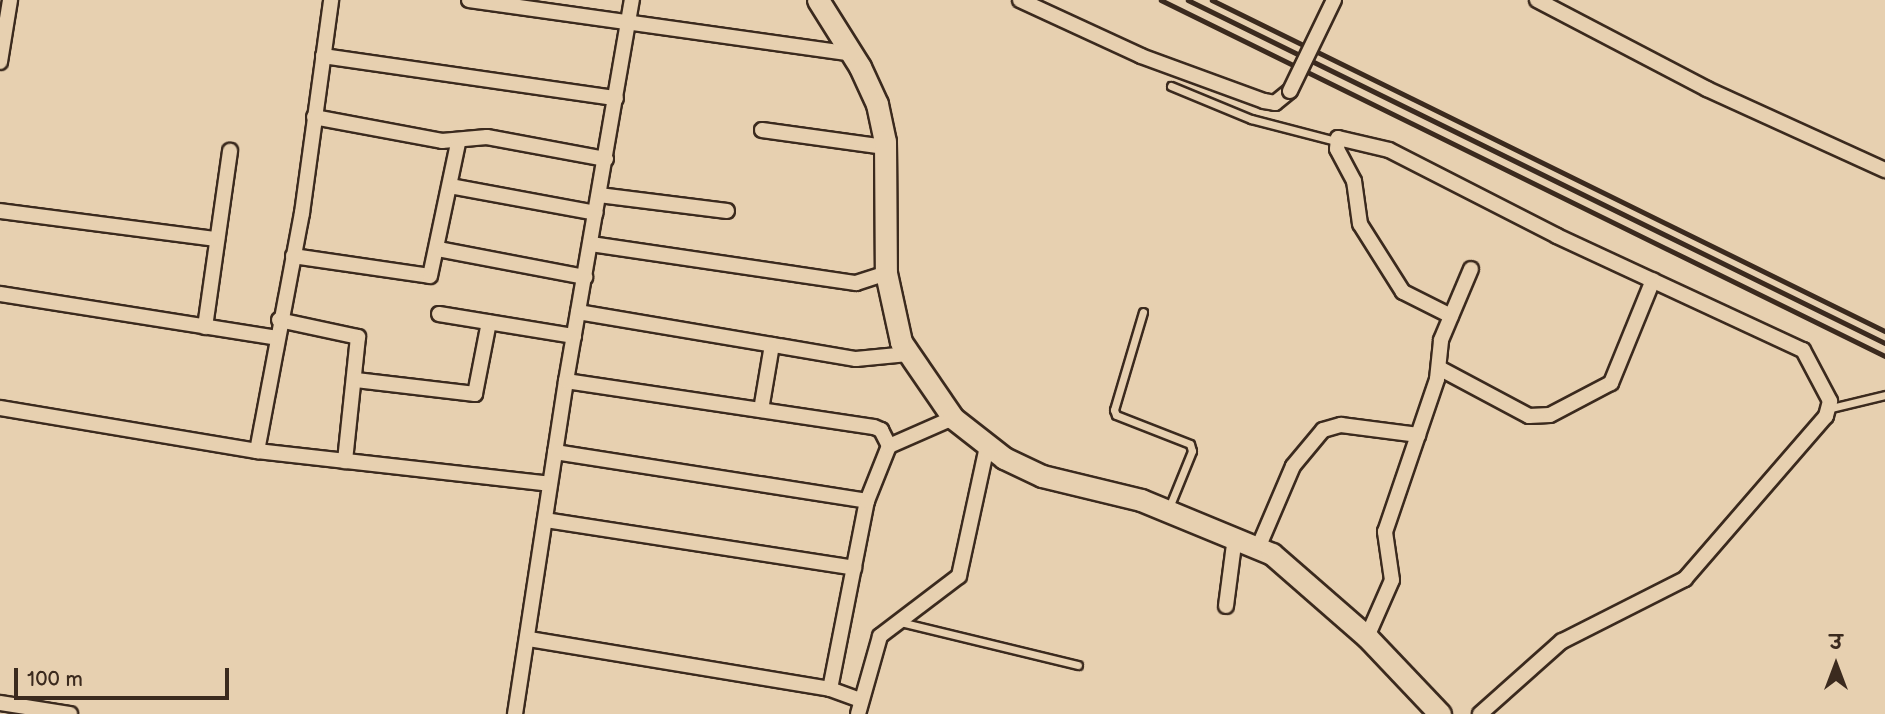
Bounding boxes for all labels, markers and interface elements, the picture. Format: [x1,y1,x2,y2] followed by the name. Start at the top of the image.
[1801,630,1871,700] north arrow
[1830,632,1842,655] text: उ
[18,654,233,698] scale bar
[27,667,83,692] text: 100 m

